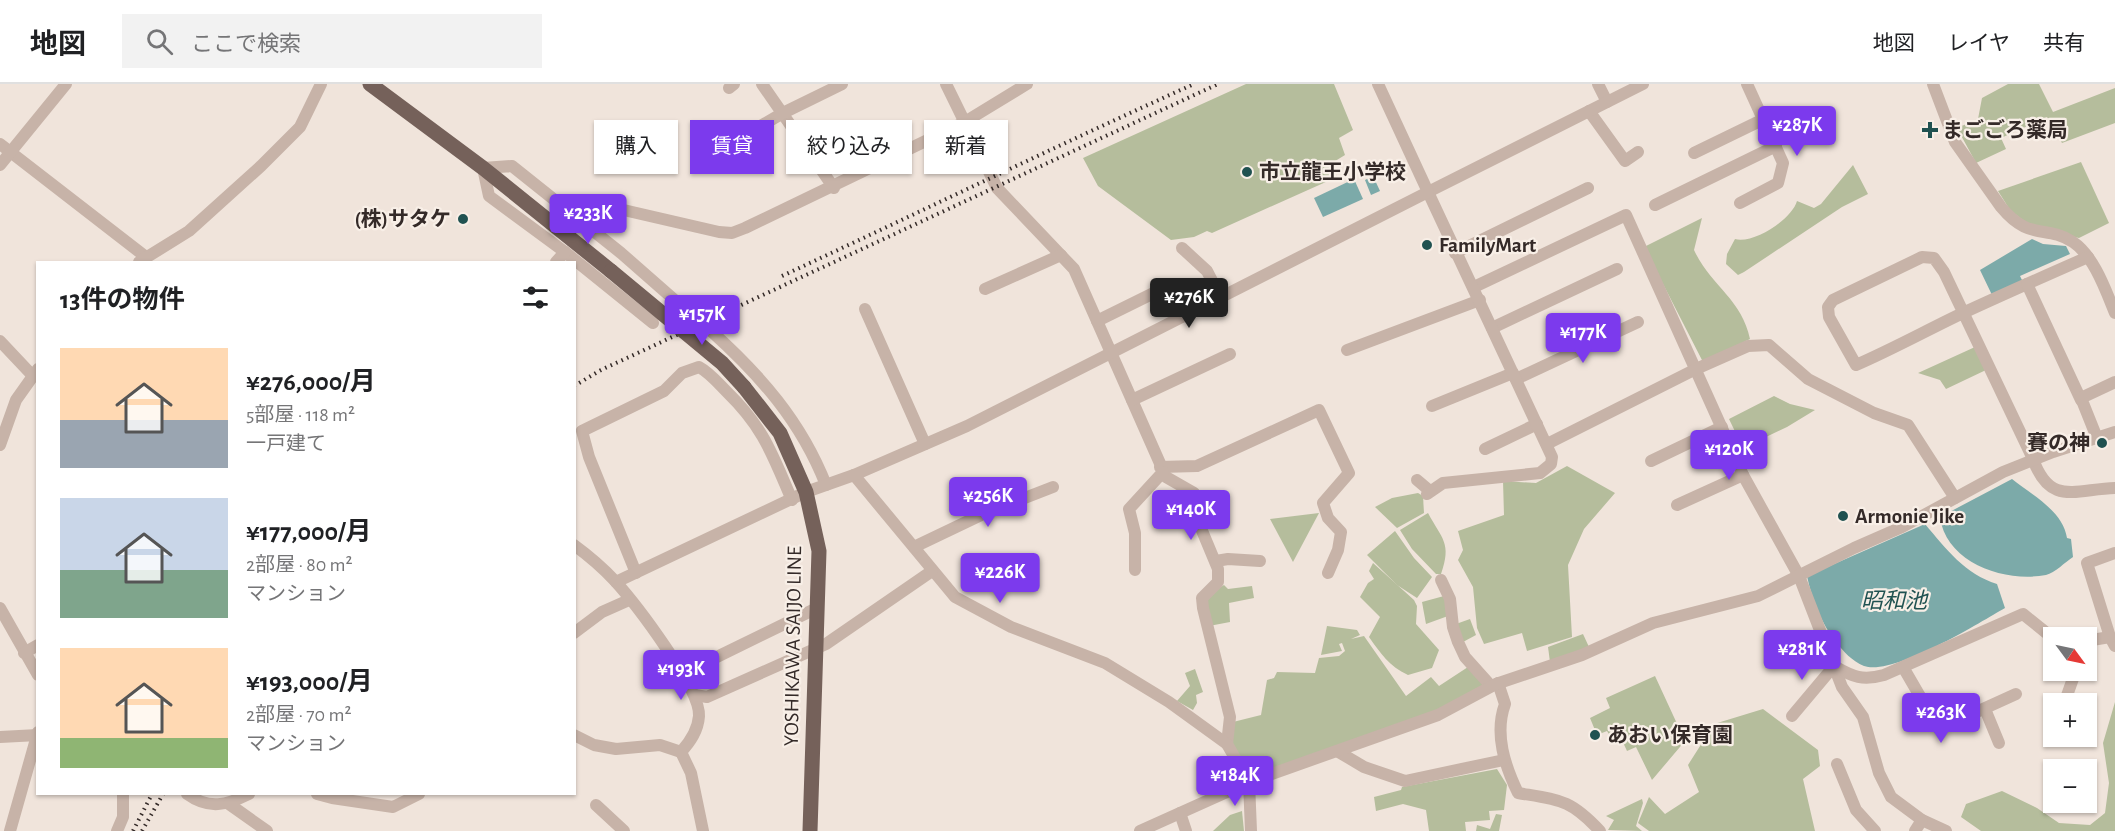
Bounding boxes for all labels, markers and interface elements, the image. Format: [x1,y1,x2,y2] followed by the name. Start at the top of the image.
[122,14,542,68] search box
[143,25,176,58] icon: search
[30,31,86,59] text: 地図
[191,33,301,55] text: ここで検索
[1873,33,1915,54] text: 地図
[1948,33,2010,54] text: レイヤ
[2043,33,2085,54] text: 共有
[1755,106,1839,157] pin: ¥287K
[1772,115,1822,135] text: ¥287K
[1942,118,2068,141] place label: まごごろ薬局
[594,120,678,174] chip: 購入
[690,120,774,174] chip: 賃貸
[786,120,912,174] chip: 絞り込み
[924,120,1008,174] chip: 新着
[1923,123,1937,137] marker: まごごろ薬局
[1259,161,1406,183] place label: 市立龍王小学校
[1240,165,1254,179] marker: 市立龍王小学校
[546,194,630,245] pin: ¥233K
[564,203,612,223] text: ¥233K
[355,208,451,230] place label: (株)サタケ
[456,212,470,226] marker: (株)サタケ
[1439,235,1536,256] place label: FamilyMart
[1420,238,1434,252] marker: FamilyMart
[1147,278,1231,329] pin: ¥276K
[519,281,552,314] icon: filters
[60,287,185,313] text: 13件の物件
[1164,287,1214,307] text: ¥276K
[660,295,744,346] pin: ¥157K
[679,304,725,324] text: ¥157K
[1541,313,1625,364] pin: ¥177K
[1560,322,1606,342] text: ¥177K
[246,369,376,395] text: ¥276,000/月
[108,372,180,444] icon: home
[246,405,355,425] text: 5部屋 · 118 m²
[1687,430,1771,481] pin: ¥120K
[2027,431,2090,454] place label: 賽の神
[246,434,326,454] text: 一戸建て
[2095,436,2109,450] marker: 賽の神
[1704,439,1754,459] text: ¥120K
[946,477,1030,528] pin: ¥256K
[963,486,1013,506] text: ¥256K
[1149,490,1233,541] pin: ¥140K
[1166,499,1216,519] text: ¥140K
[1855,506,1964,527] place label: Armonie Jike
[1836,509,1850,523] marker: Armonie Jike
[246,519,371,545] text: ¥177,000/月
[108,522,180,594] icon: home
[781,546,805,746] street label: YOSHIKAWA SAIJO LINE
[958,553,1042,604] pin: ¥226K
[246,555,353,575] text: 2部屋 · 80 m²
[975,562,1025,582] text: ¥226K
[246,584,346,604] text: マンション
[1861,589,1929,612] water label: 昭和池
[2043,627,2097,681] north arrow
[2043,627,2097,813] map controls
[1760,630,1844,681] pin: ¥281K
[1778,639,1826,659] text: ¥281K
[639,650,723,701] pin: ¥193K
[657,659,705,679] text: ¥193K
[246,669,373,695] text: ¥193,000/月
[108,672,180,744] icon: home
[1899,693,1983,744] pin: ¥263K
[2043,693,2097,747] button: +
[1916,702,1966,722] text: ¥263K
[246,705,351,725] text: 2部屋 · 70 m²
[1607,724,1733,746] place label: あおい保育園
[1588,728,1602,742] marker: あおい保育園
[246,734,346,754] text: マンション
[1193,756,1277,807] pin: ¥184K
[2043,759,2097,813] button: −
[1210,765,1260,785] text: ¥184K

